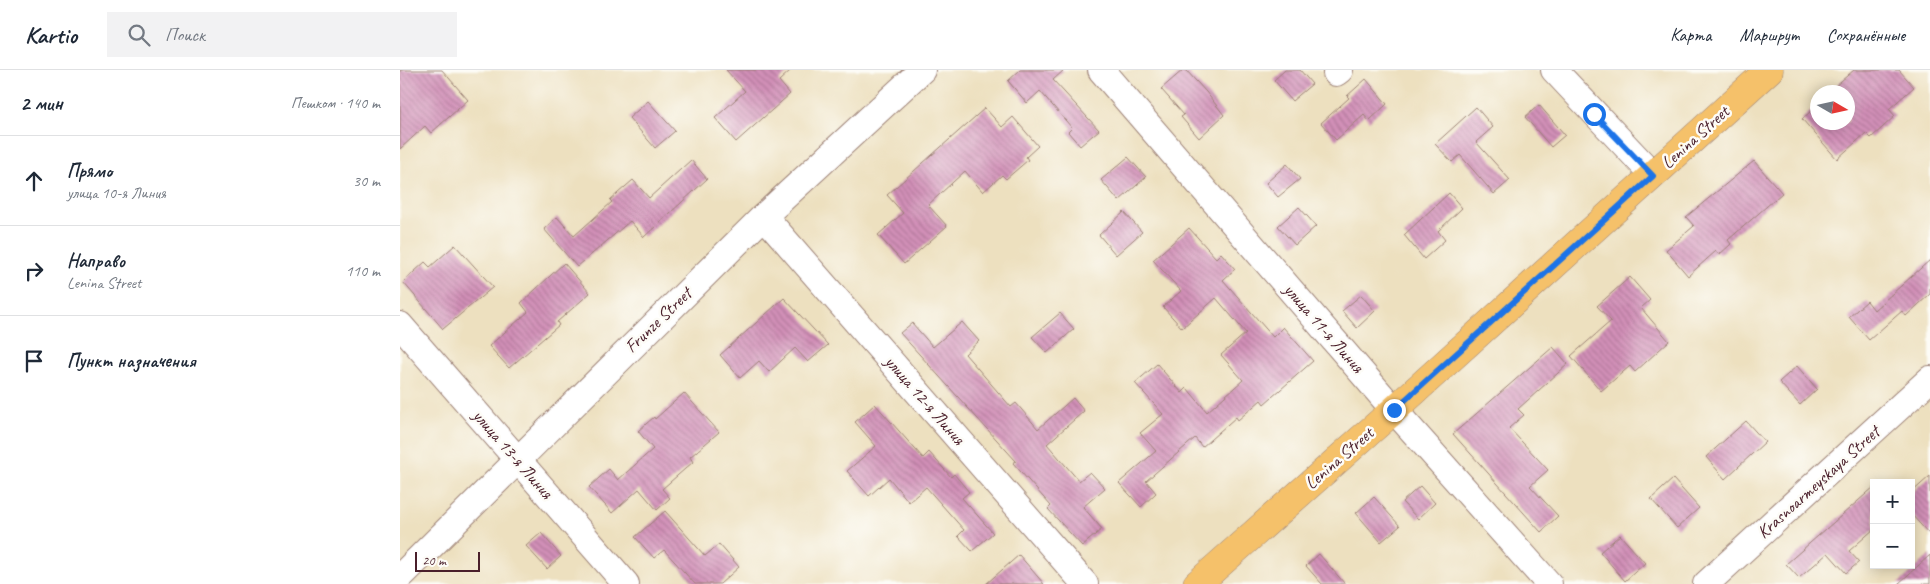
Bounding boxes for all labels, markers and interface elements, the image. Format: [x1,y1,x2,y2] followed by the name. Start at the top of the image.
[107,12,457,57] search box
[25,20,77,50] text: Kartio
[125,21,153,49] icon: search
[165,23,205,47] text: Поиск
[1670,24,1711,46] text: Карта
[1739,24,1799,46] text: Маршрут
[1827,24,1905,46] text: Сохранённые
[1810,85,1855,130] north arrow
[20,90,63,116] text: 2 мин
[291,93,380,113] text: Пешком · 140 m
[1657,99,1735,173] street label: Lenina Street
[1583,103,1606,126] route start
[67,159,112,183] text: Прямо
[20,167,48,195] icon: ahead
[353,171,380,191] text: 30 m
[67,183,166,203] text: улица 10-я Линия
[67,249,125,273] text: Направо
[20,257,48,285] icon: right
[346,261,380,281] text: 110 m
[67,273,141,293] text: Lenina Street
[1279,278,1370,378] street label: улица 11-я Линия
[620,281,698,357] street label: Frunze Street
[20,347,48,375] icon: arrive
[67,349,196,373] text: Пункт назначения
[880,350,971,450] street label: улица 12-я Линия
[1383,399,1406,422] route end
[468,404,559,504] street label: улица 13-я Линия
[1752,419,1886,543] street label: Krasnoarmeyskaya Street
[1300,421,1379,494] street label: Lenina Street
[1870,479,1915,569] map controls
[1870,479,1915,524] button: +
[1870,524,1915,569] button: −
[415,549,480,572] scale bar
[422,552,446,569] text: 20 m

